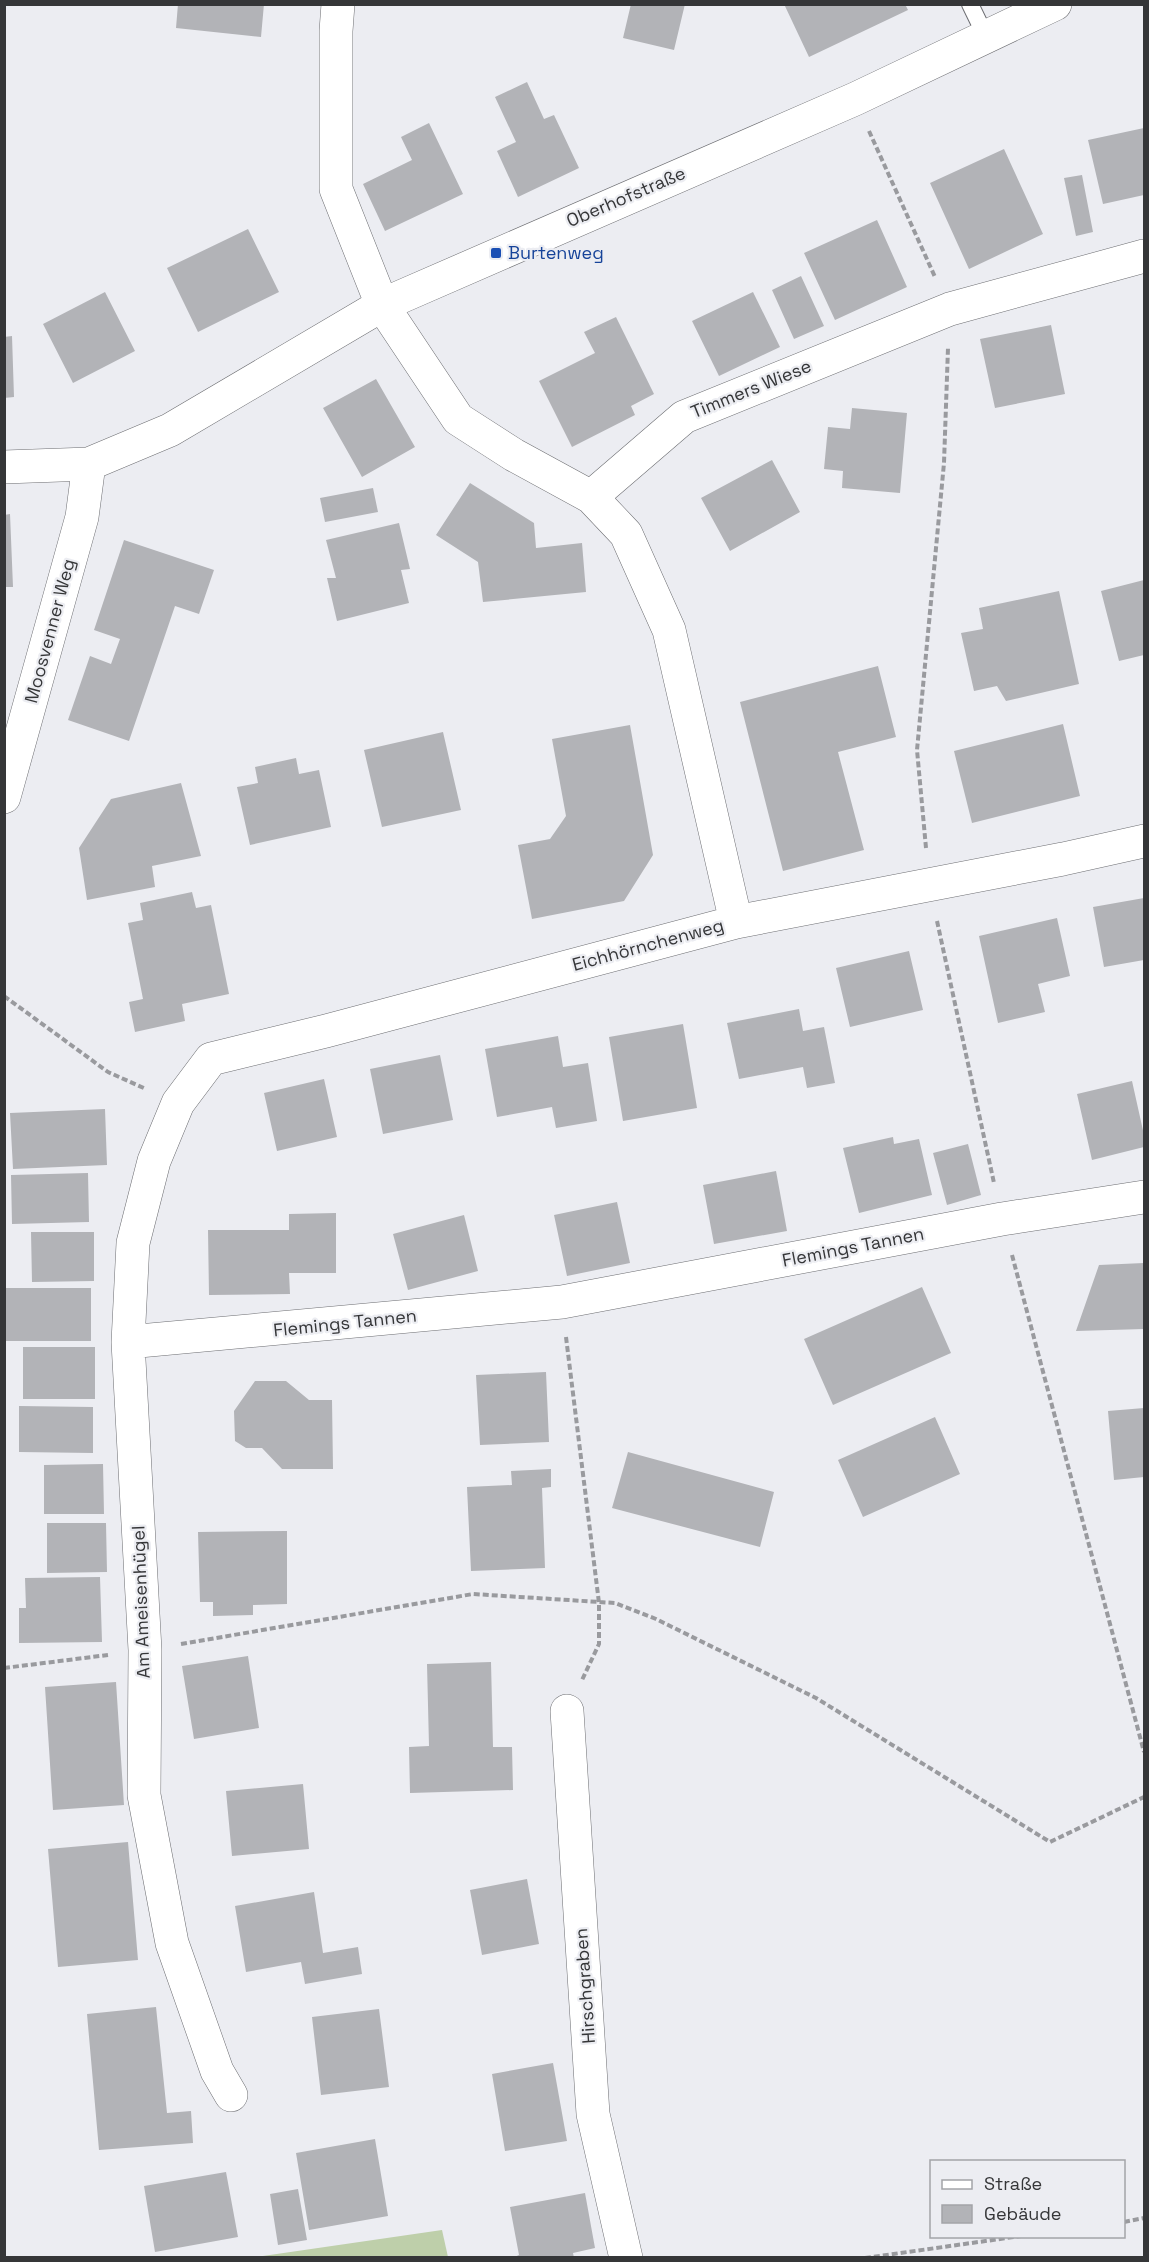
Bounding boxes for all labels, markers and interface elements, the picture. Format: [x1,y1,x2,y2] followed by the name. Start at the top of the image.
[563,161,689,232] street label: Oberhofstraße
[508,241,604,264] place label: Burtenweg
[489,246,503,260] marker: Burtenweg
[687,354,814,423] street label: Timmers Wiese
[19,556,80,706] street label: Moosvenner Weg
[569,913,726,976] street label: Eichhörnchenweg
[780,1221,926,1272] street label: Flemings Tannen
[272,1304,418,1341] street label: Flemings Tannen
[126,1525,155,1679] street label: Am Ameisenhügel
[569,1927,600,2045] street label: Hirschgraben
[930,2160,1125,2238] legend
[984,2172,1042,2195] text: Straße
[984,2202,1062,2225] text: Gebäude

